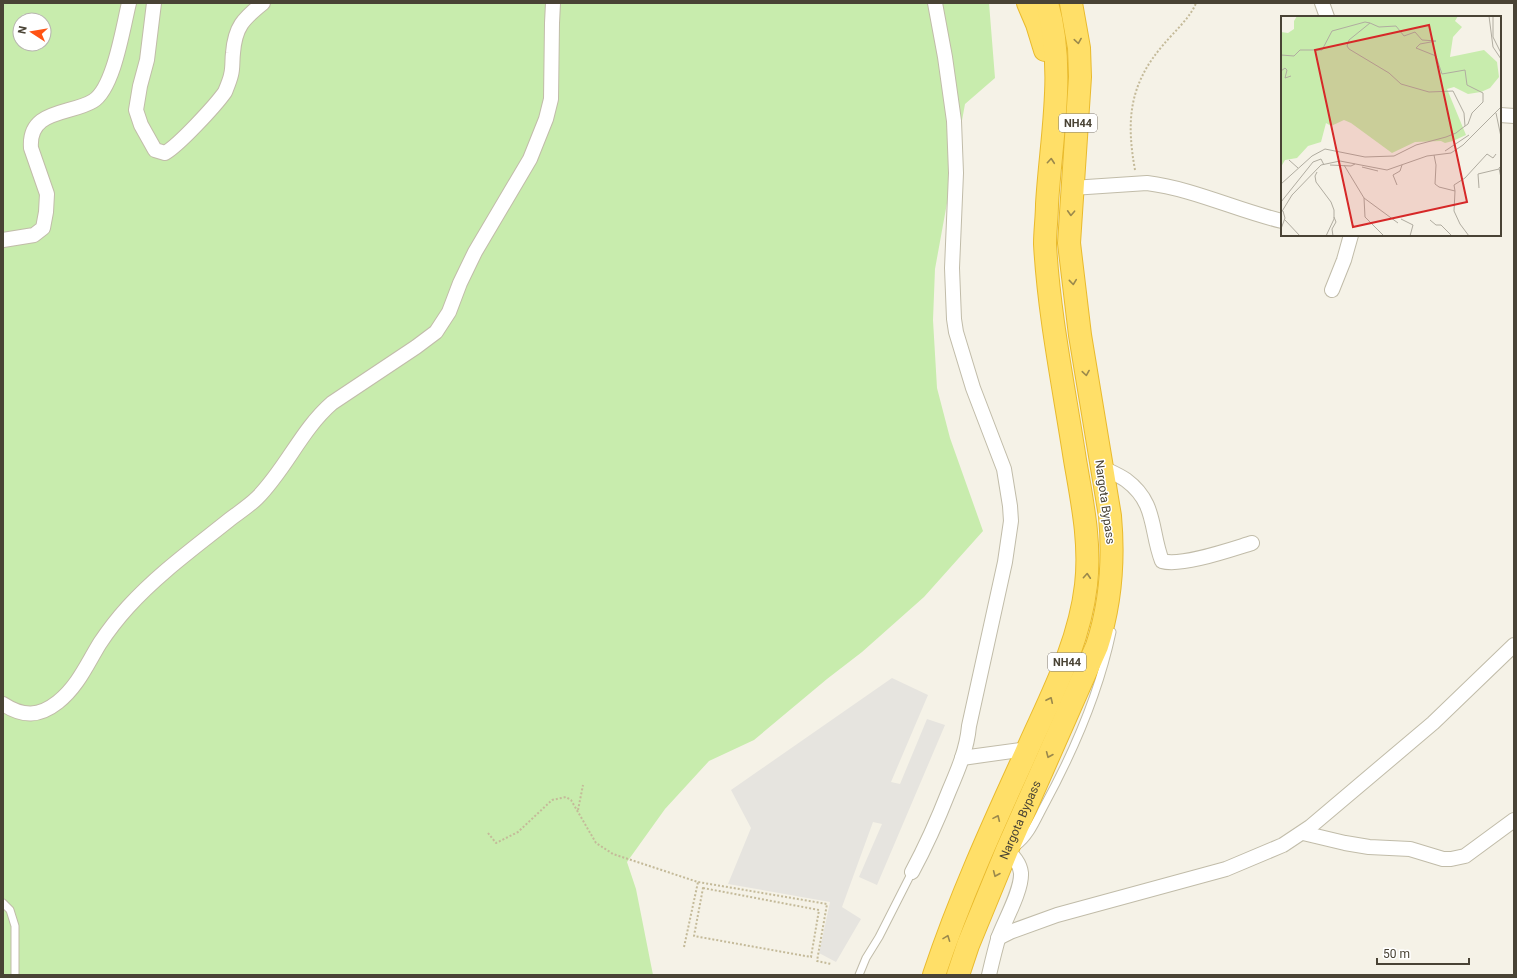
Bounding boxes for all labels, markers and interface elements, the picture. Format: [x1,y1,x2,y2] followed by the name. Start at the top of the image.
[12,12,52,52] north arrow
[1281,16,1501,236] inset map
[16,25,30,35] text: N
[1073,38,1082,44] one-way arrow
[1059,114,1097,132] road number: NH44
[1046,158,1055,164] one-way arrow
[1066,210,1075,216] one-way arrow
[1068,279,1077,285] one-way arrow
[1082,370,1090,376] one-way arrow
[1092,459,1118,545] street label: Nargota Bypass
[1082,573,1091,579] one-way arrow
[1048,653,1086,671] road number: NH44
[1045,696,1053,704] one-way arrow
[1046,751,1054,759] one-way arrow
[997,778,1044,862] street label: Nargota Bypass
[992,815,1000,822] one-way arrow
[993,871,1001,878] one-way arrow
[943,935,951,942] one-way arrow
[1377,940,1469,966] scale bar
[1383,947,1410,961] text: 50 m

